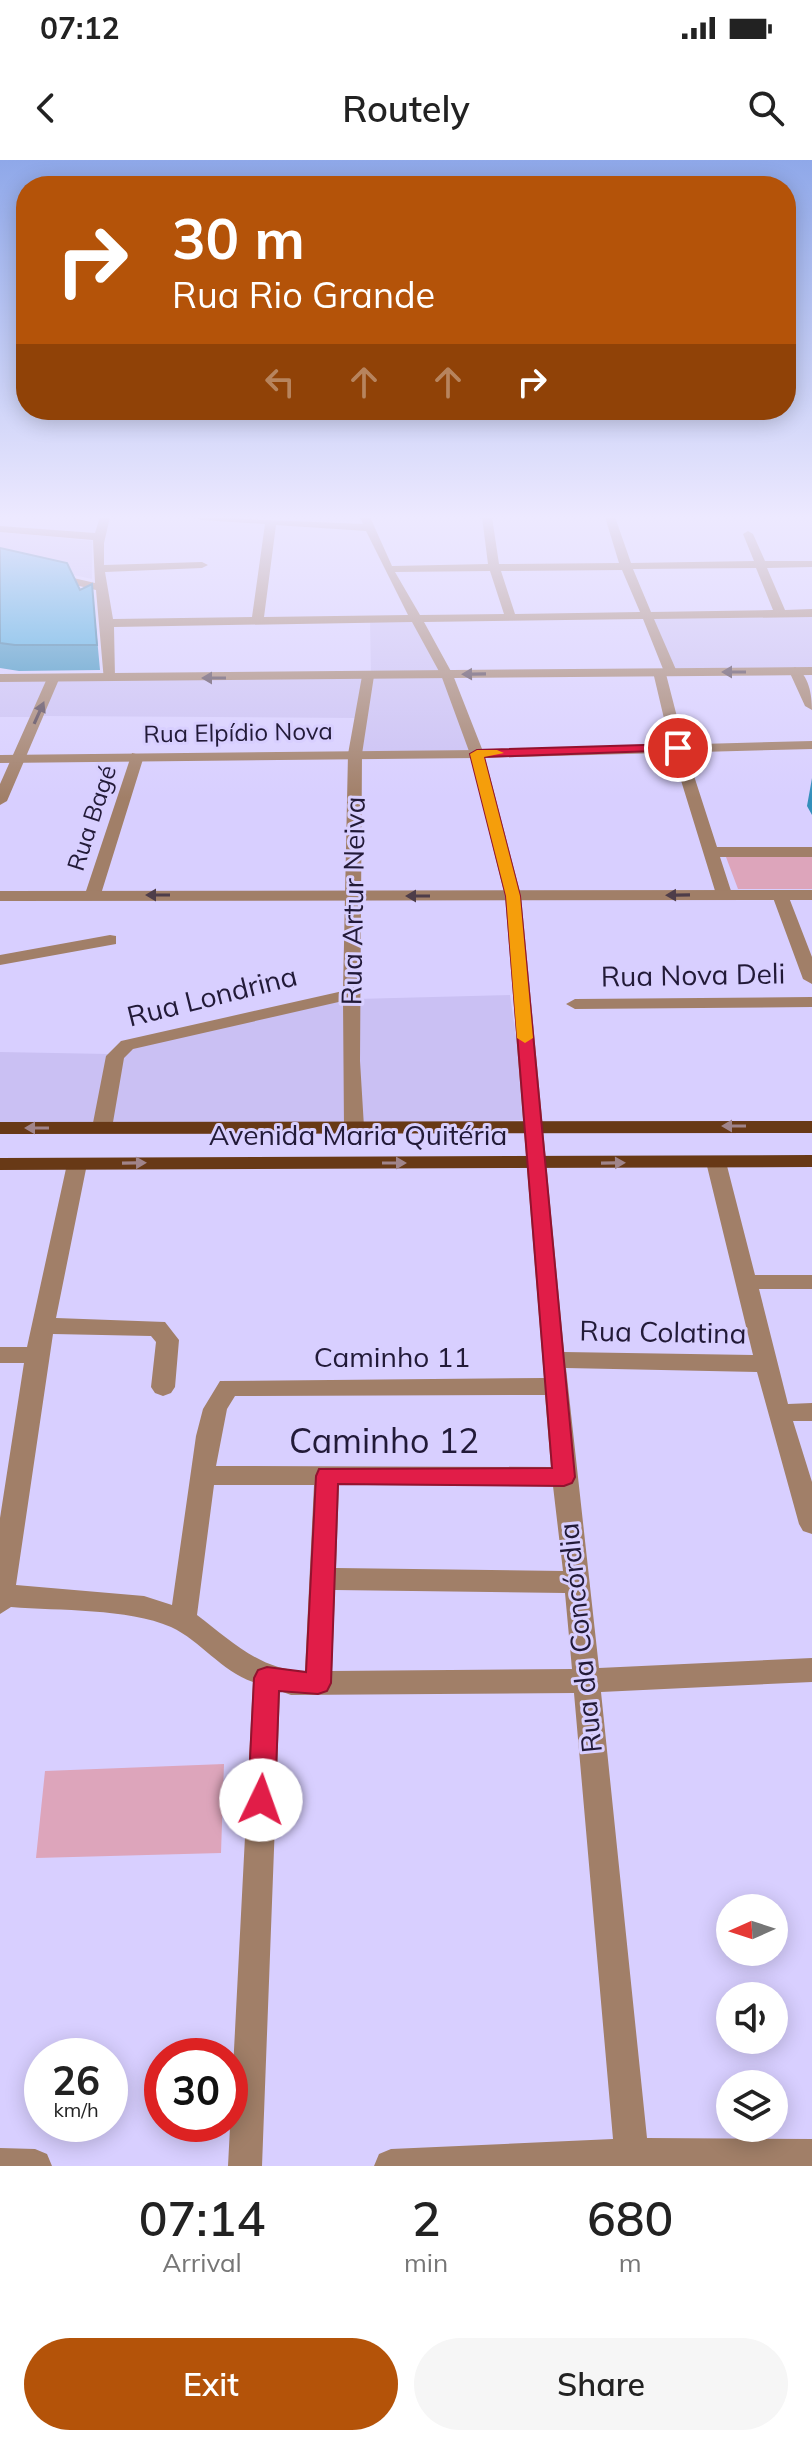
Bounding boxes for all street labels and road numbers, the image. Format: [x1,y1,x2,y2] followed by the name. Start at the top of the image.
[143,715,333,749] street label: Rua Elpídio Nova
[60,761,122,874] street label: Rua Bagé
[333,796,372,1006] street label: Rua Artur Neiva
[600,955,786,994] street label: Rua Nova Deli
[123,957,301,1034] street label: Rua Londrina
[209,1117,507,1152] street label: Avenida Maria Quitéria
[579,1313,747,1350] street label: Rua Colatina
[314,1339,470,1374] street label: Caminho 11
[289,1419,479,1462] street label: Caminho 12
[550,1521,609,1755] street label: Rua da Concórdia

